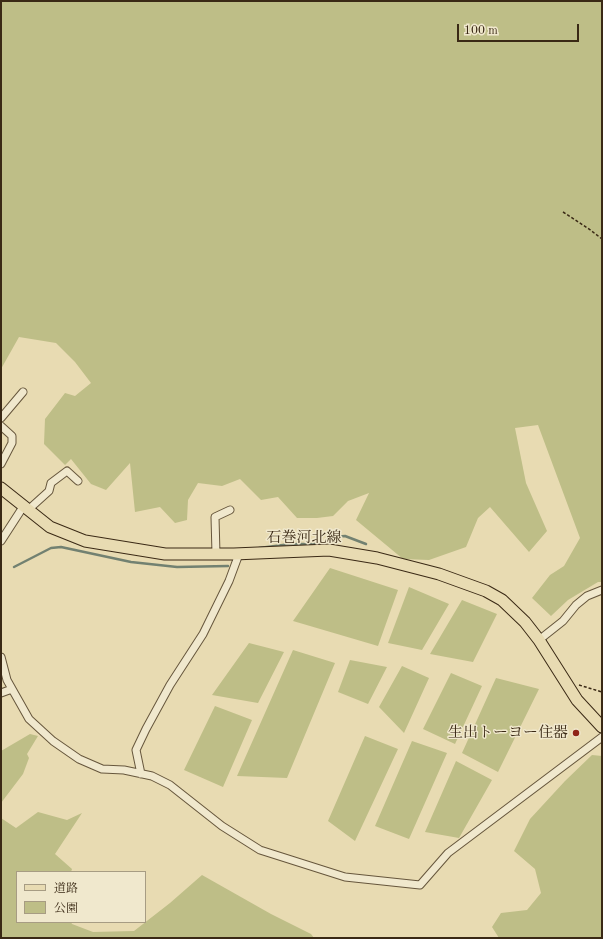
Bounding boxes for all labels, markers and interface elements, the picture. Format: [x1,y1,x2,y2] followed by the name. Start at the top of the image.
[459,16,581,42] scale bar
[464,25,498,37] text: 100 m
[267,529,341,547] street label: 石巻河北線
[448,724,568,742] place label: 生出トーヨー住器
[571,728,581,738] marker: 生出トーヨー住器
[16,871,146,923] legend
[54,883,78,895] text: 道路
[54,903,78,915] text: 公園

